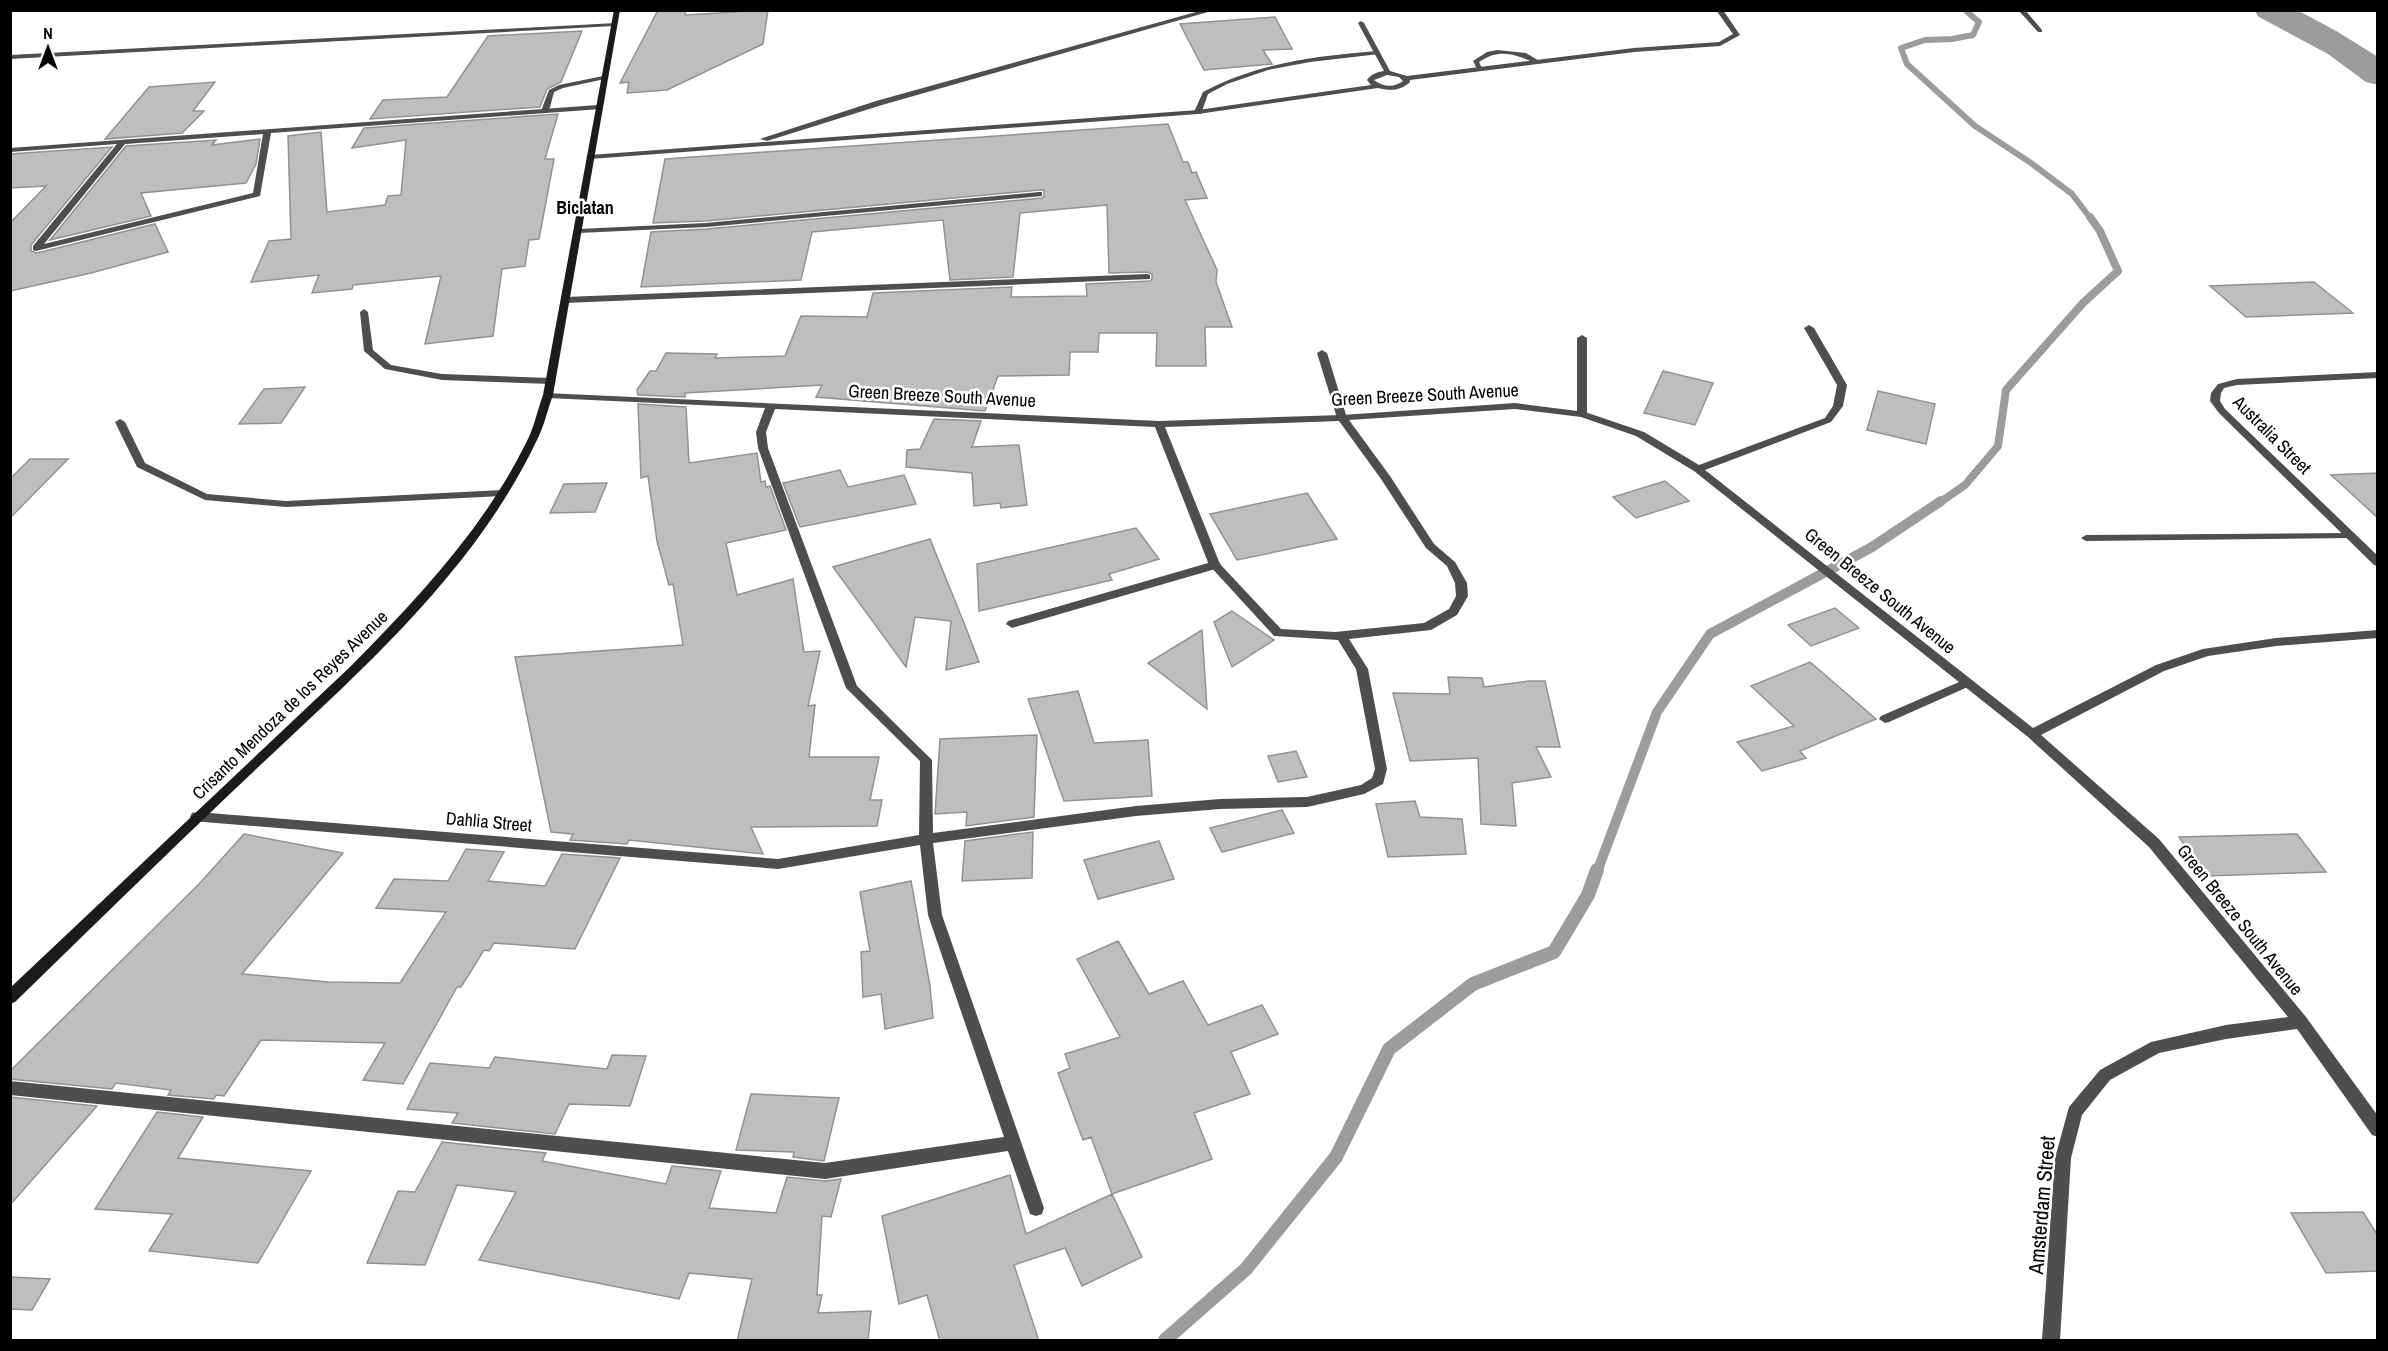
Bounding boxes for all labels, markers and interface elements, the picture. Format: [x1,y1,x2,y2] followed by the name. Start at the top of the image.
[18,18,78,78] north arrow
[43,22,53,44] text: N
[556,195,614,220] district label: Biclatan
[1331,377,1519,412] street label: Green Breeze South Avenue
[848,378,1036,413] street label: Green Breeze South Avenue
[2227,389,2317,479] street label: Australia Street
[1800,522,1961,659] street label: Green Breeze South Avenue
[186,604,393,805] street label: Crisanto Mendoza de los Reyes Avenue
[445,805,533,838] street label: Dahlia Street
[2172,839,2309,1000] street label: Green Breeze South Avenue
[2021,1134,2062,1276] street label: Amsterdam Street

